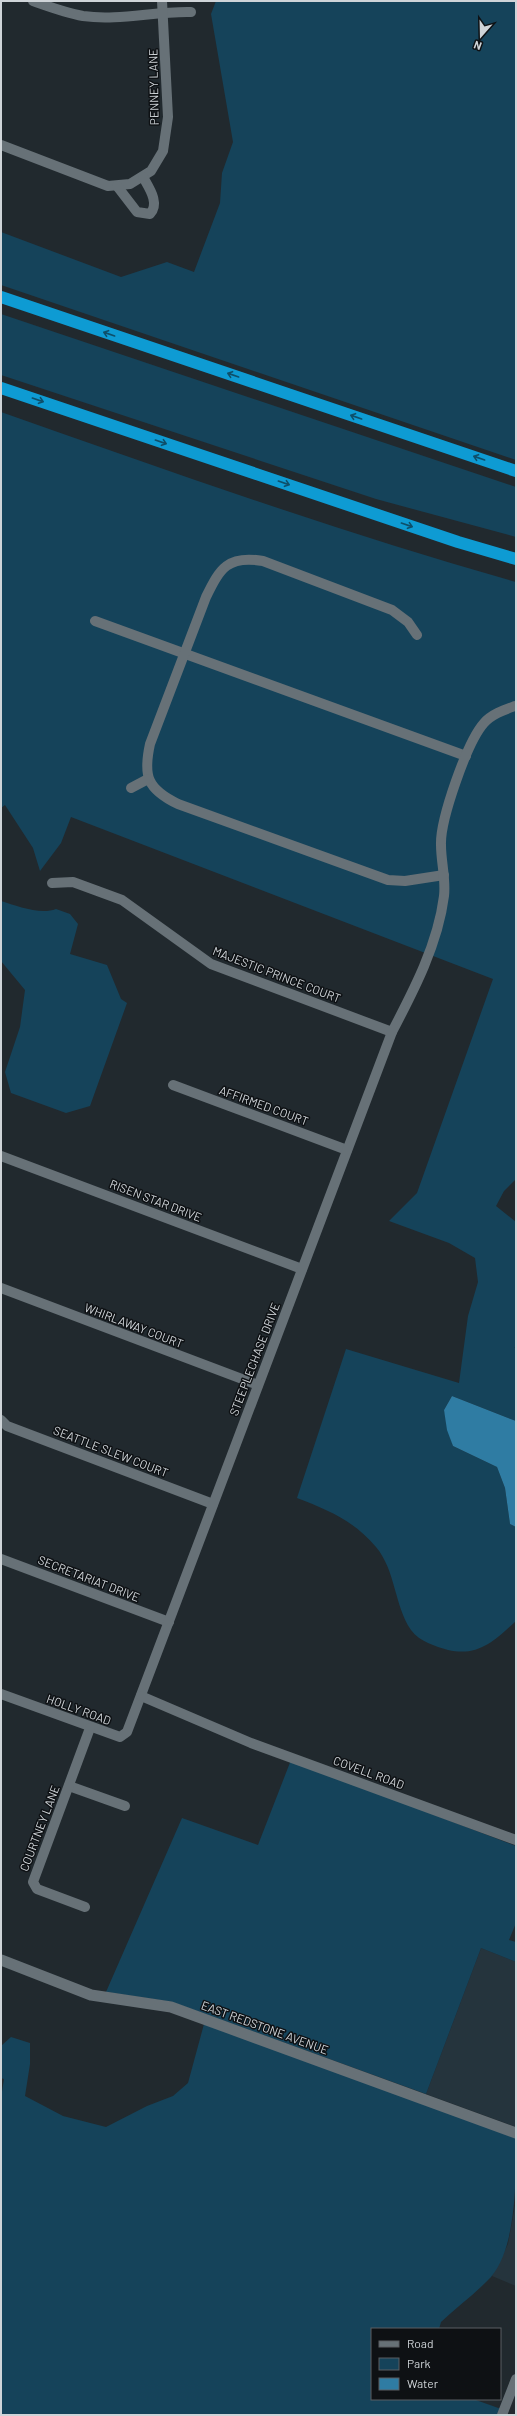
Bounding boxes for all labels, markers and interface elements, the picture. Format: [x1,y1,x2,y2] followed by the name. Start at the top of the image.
[461,16,501,56] north arrow
[472,39,483,53] text: N
[145,49,161,125] street label: PENNEY LANE
[103,330,116,337] one-way arrow
[227,371,239,379] one-way arrow
[31,397,44,404] one-way arrow
[350,412,362,420] one-way arrow
[154,439,167,446] one-way arrow
[473,454,486,461] one-way arrow
[278,480,290,488] one-way arrow
[401,522,414,529] one-way arrow
[211,943,343,1005] street label: MAJESTIC PRINCE COURT
[218,1082,311,1128] street label: AFFIRMED COURT
[108,1176,204,1224] street label: RISEN STAR DRIVE
[83,1300,185,1350] street label: WHIRLAWAY COURT
[226,1300,282,1418] street label: STEEPLECHASE DRIVE
[52,1423,171,1479] street label: SEATTLE SLEW COURT
[36,1552,142,1604] street label: SECRETARIAT DRIVE
[45,1691,113,1727] street label: HOLLY ROAD
[332,1753,406,1791] street label: COVELL ROAD
[16,1783,62,1873] street label: COURTNEY LANE
[200,1997,330,2057] street label: EAST REDSTONE AVENUE
[371,2328,501,2400] legend
[407,2336,434,2350] text: Road
[407,2356,431,2370] text: Park
[407,2376,439,2390] text: Water

